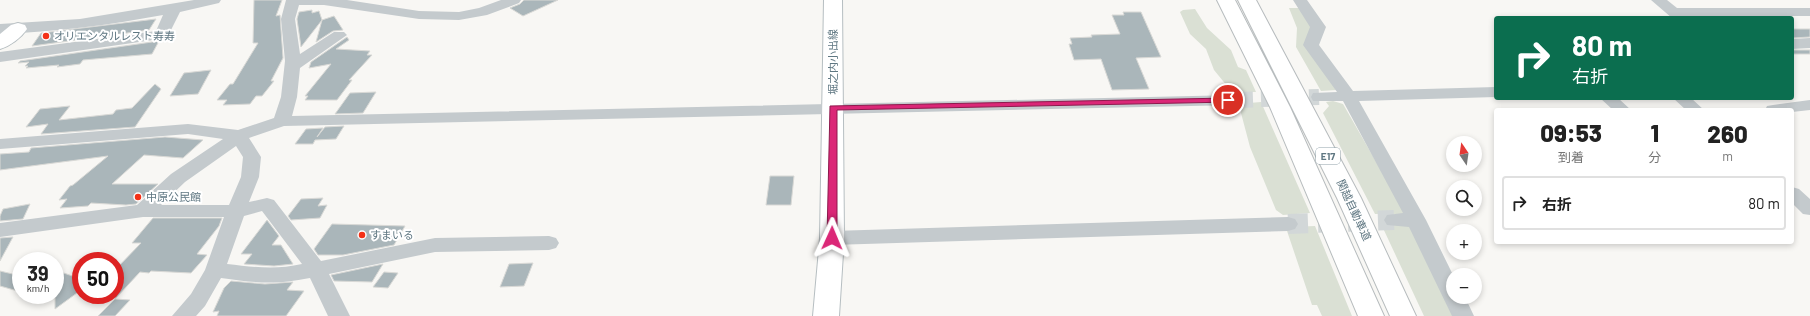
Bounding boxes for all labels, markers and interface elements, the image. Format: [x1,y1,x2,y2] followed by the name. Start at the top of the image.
[1572,28,1632,62] text: 80 m
[54,29,175,42] place label: オリエンタルレスト寿寿
[826,29,839,95] street label: 堀之内小出線
[41,31,51,41] marker: オリエンタルレスト寿寿
[1506,32,1558,84] icon: right
[1572,65,1608,87] text: 右折
[1211,83,1245,117] pin
[1217,89,1239,111] icon: arrive
[1540,118,1602,147] text: 09:53
[1650,118,1659,147] text: 1
[1707,119,1748,148] text: 260
[1446,136,1482,172] north arrow
[1446,136,1482,304] map controls
[1316,148,1340,164] road number: E17
[1722,148,1733,164] text: m
[1558,149,1584,165] text: 到着
[1648,149,1661,165] text: 分
[1335,177,1374,242] street label: 関越自動車道
[1446,180,1482,216] button: search
[146,190,201,203] place label: 中原公民館
[133,192,143,202] marker: 中原公民館
[1508,192,1530,214] icon: right
[1748,194,1780,212] text: 80 m
[1542,195,1572,213] text: 右折
[811,217,853,259] position arrow
[1446,224,1482,260] button: +
[370,228,414,241] place label: すまいる
[357,230,367,240] marker: すまいる
[72,252,124,304] speed limit sign: 50
[27,261,49,285] text: 39
[1446,268,1482,304] button: −
[27,282,49,294] text: km/h

